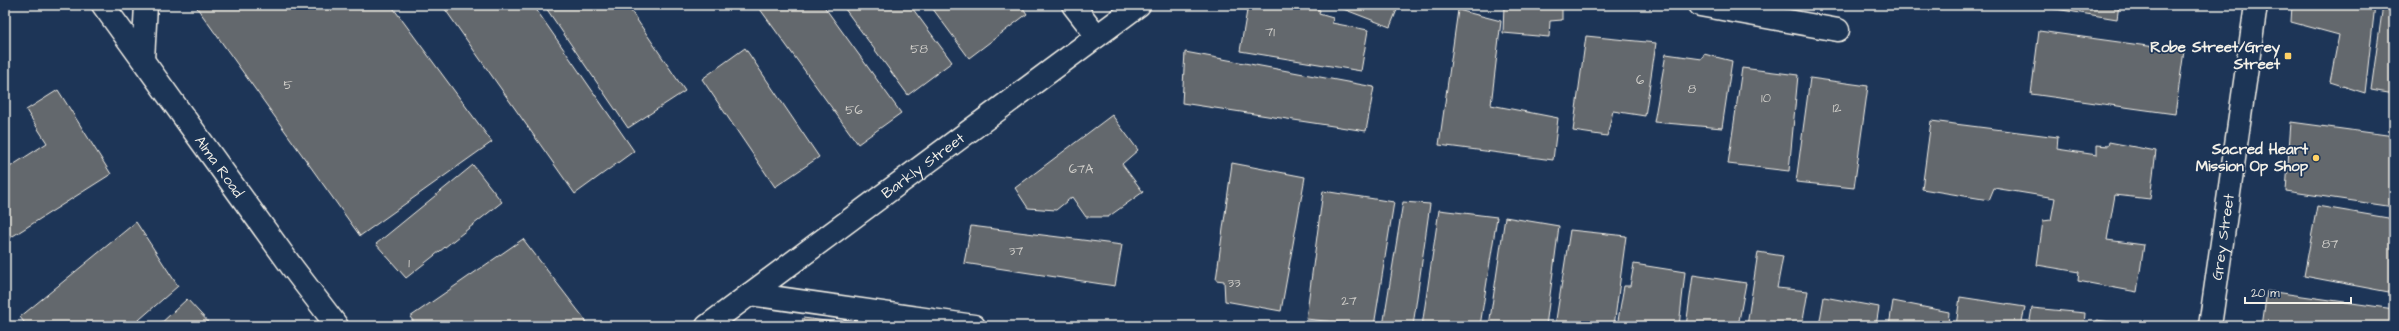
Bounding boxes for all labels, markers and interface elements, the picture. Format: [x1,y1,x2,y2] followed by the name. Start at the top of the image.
[1265,23,1275,41] house number: 71
[2150,37,2281,75] place label: Robe Street/Grey Street
[910,40,928,58] house number: 58
[2283,51,2293,61] marker: Robe Street/Grey Street
[1636,71,1644,89] house number: 6
[283,76,293,94] house number: 5
[1688,80,1697,98] house number: 8
[1761,89,1771,107] house number: 10
[1832,99,1842,117] house number: 12
[845,101,863,119] house number: 56
[877,128,969,204] street label: Barkly Street
[189,131,249,202] street label: Alma Road
[2196,139,2309,177] place label: Sacred Heart Mission Op Shop
[2311,153,2321,163] marker: Sacred Heart Mission Op Shop
[1069,160,1094,178] house number: 67A
[2207,192,2240,282] street label: Grey Street
[2322,235,2338,253] house number: 87
[1009,242,1023,260] house number: 37
[408,254,410,272] house number: 1
[1227,274,1241,292] house number: 33
[2245,279,2351,305] scale bar
[2251,285,2280,302] text: 20 m
[1341,292,1357,310] house number: 27

